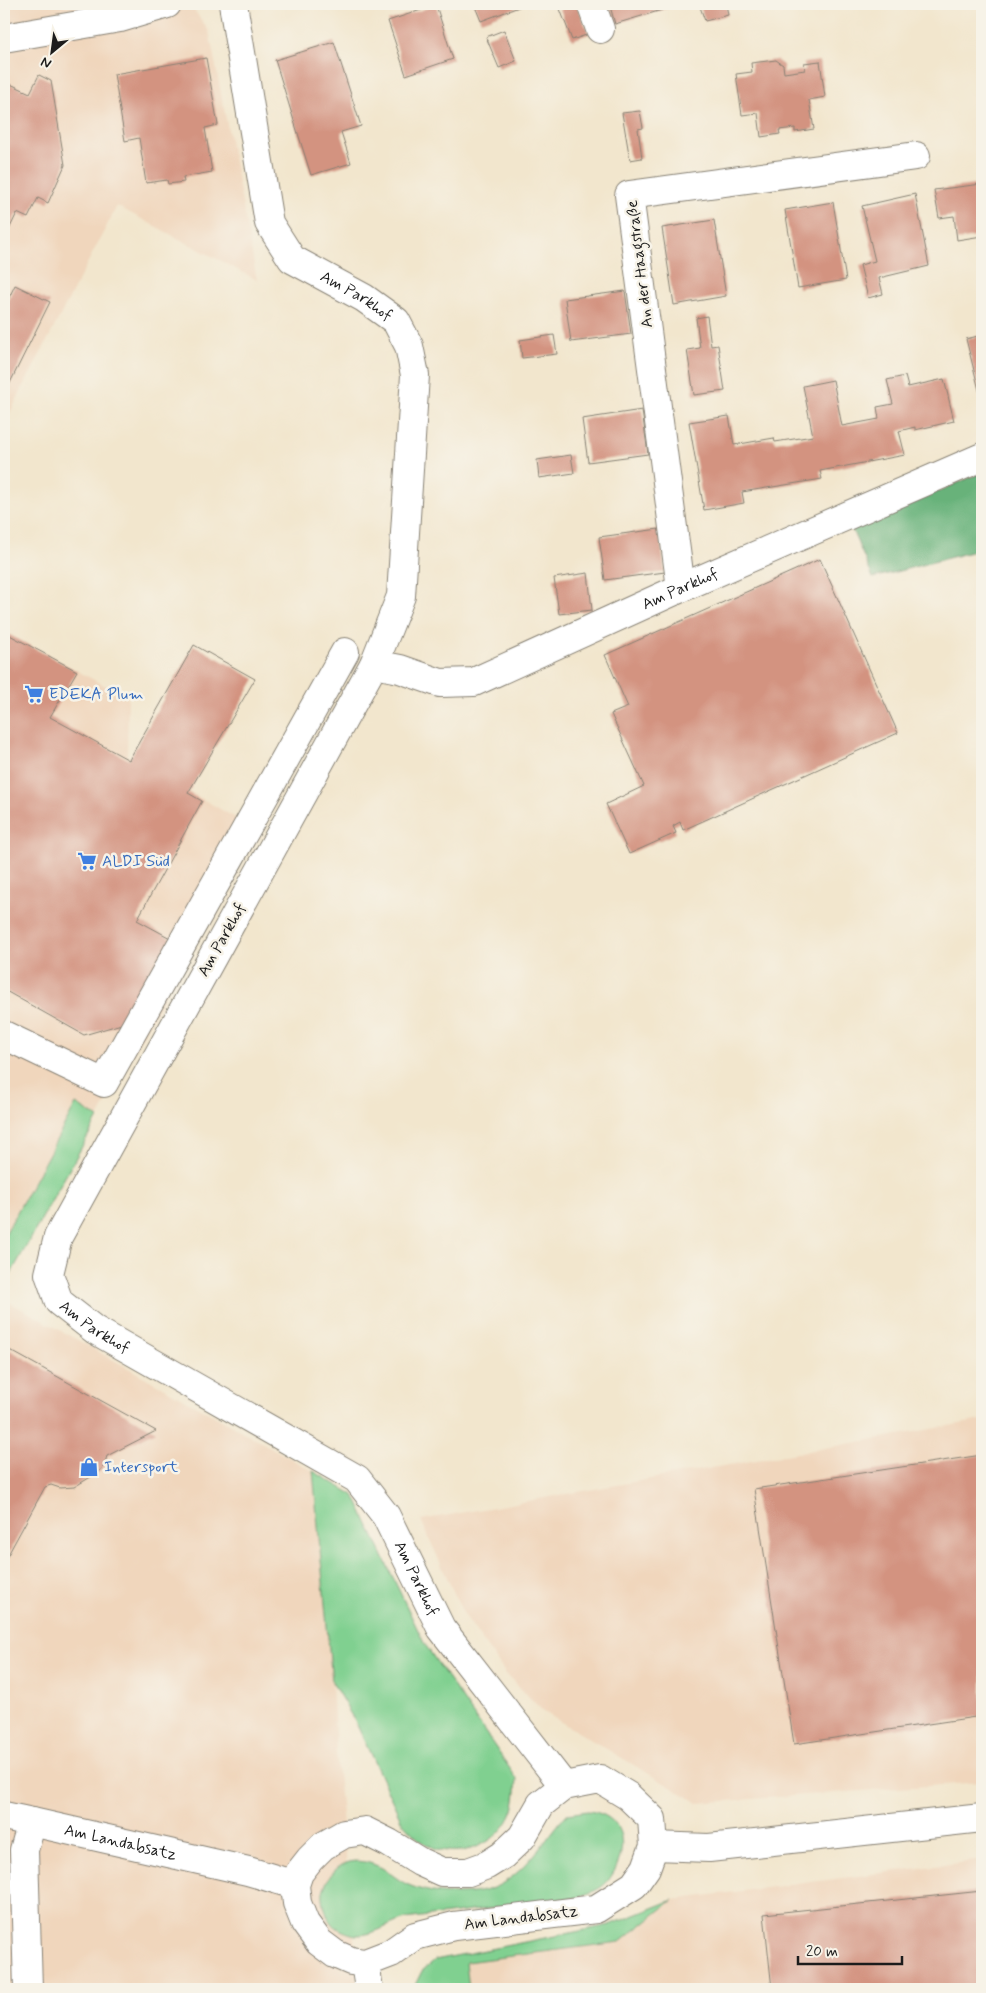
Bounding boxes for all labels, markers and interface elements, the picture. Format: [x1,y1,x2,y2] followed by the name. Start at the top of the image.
[28,28,78,78] north arrow
[38,52,55,73] text: N
[622,199,659,329] street label: An der Haagstraße
[317,266,397,326] street label: Am Parkhof
[639,563,721,615] street label: Am Parkhof
[23,683,45,705] supermarket icon: EDEKA Plum
[49,684,143,705] place label: EDEKA Plum
[76,850,98,872] supermarket icon: ALDI Süd
[102,851,170,872] place label: ALDI Süd
[193,899,251,981] street label: Am Parkhof
[55,1296,134,1358] street label: Am Parkhof
[78,1456,100,1478] shop icon: Intersport
[104,1457,179,1478] place label: Intersport
[389,1537,444,1619] street label: Am Parkhof
[62,1819,179,1865] street label: Am Landabsatz
[463,1901,579,1935] street label: Am Landabsatz
[798,1933,902,1965] scale bar
[806,1942,838,1962] text: 20 m

